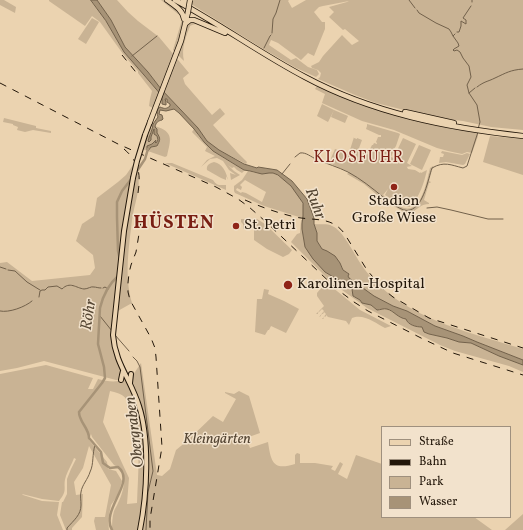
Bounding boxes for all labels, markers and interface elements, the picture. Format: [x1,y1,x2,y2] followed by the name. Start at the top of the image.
[313,149,405,169] district label: KLOSFUHR
[389,182,399,192] marker: Stadion Große Wiese
[299,186,329,222] water label: Ruhr
[352,193,436,228] place label: Stadion Große Wiese
[133,214,215,236] district label: HÜSTEN
[244,217,296,235] place label: St. Petri
[231,221,241,231] marker: St. Petri
[297,276,425,294] place label: Karolinen-Hospital
[282,279,294,291] marker: Karolinen-Hospital
[78,298,102,332] water label: Röhr
[122,395,150,469] water label: Obergraben
[381,426,511,518] legend
[183,431,251,449] park label: Kleingärten
[419,434,454,450] text: Straße
[419,454,447,470] text: Bahn
[419,474,444,490] text: Park
[419,494,457,510] text: Wasser

